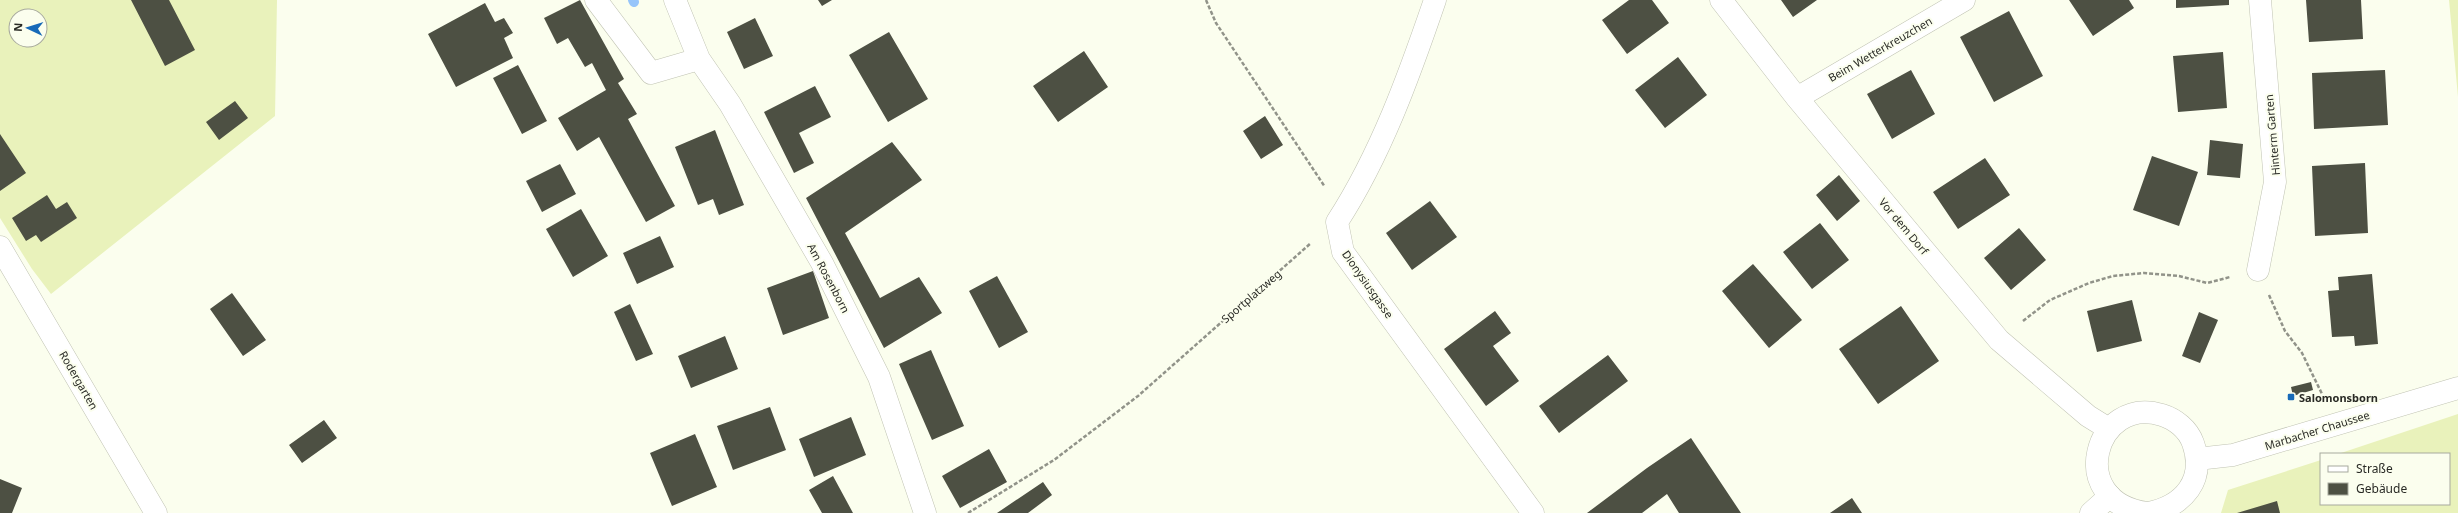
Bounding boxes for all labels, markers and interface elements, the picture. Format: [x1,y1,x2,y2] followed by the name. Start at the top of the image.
[8,8,48,48] north arrow
[1825,13,1935,85] street label: Beim Wetterkreuzchen
[10,22,25,32] text: N
[2261,94,2283,176] street label: Hinterm Garten
[1876,195,1933,258] street label: Vor dem Dorf
[804,241,854,315] street label: Am Rosenborn
[1339,247,1397,321] street label: Dionysiusgasse
[1218,266,1284,326] street label: Sportplatzweg
[56,348,102,412] street label: Rodergarten
[2299,390,2378,405] place label: Salomonsborn
[2286,392,2296,402] marker: Salomonsborn
[2263,407,2371,453] street label: Marbacher Chaussee
[2320,453,2450,505] legend
[2356,460,2393,477] text: Straße
[2356,480,2407,497] text: Gebäude

